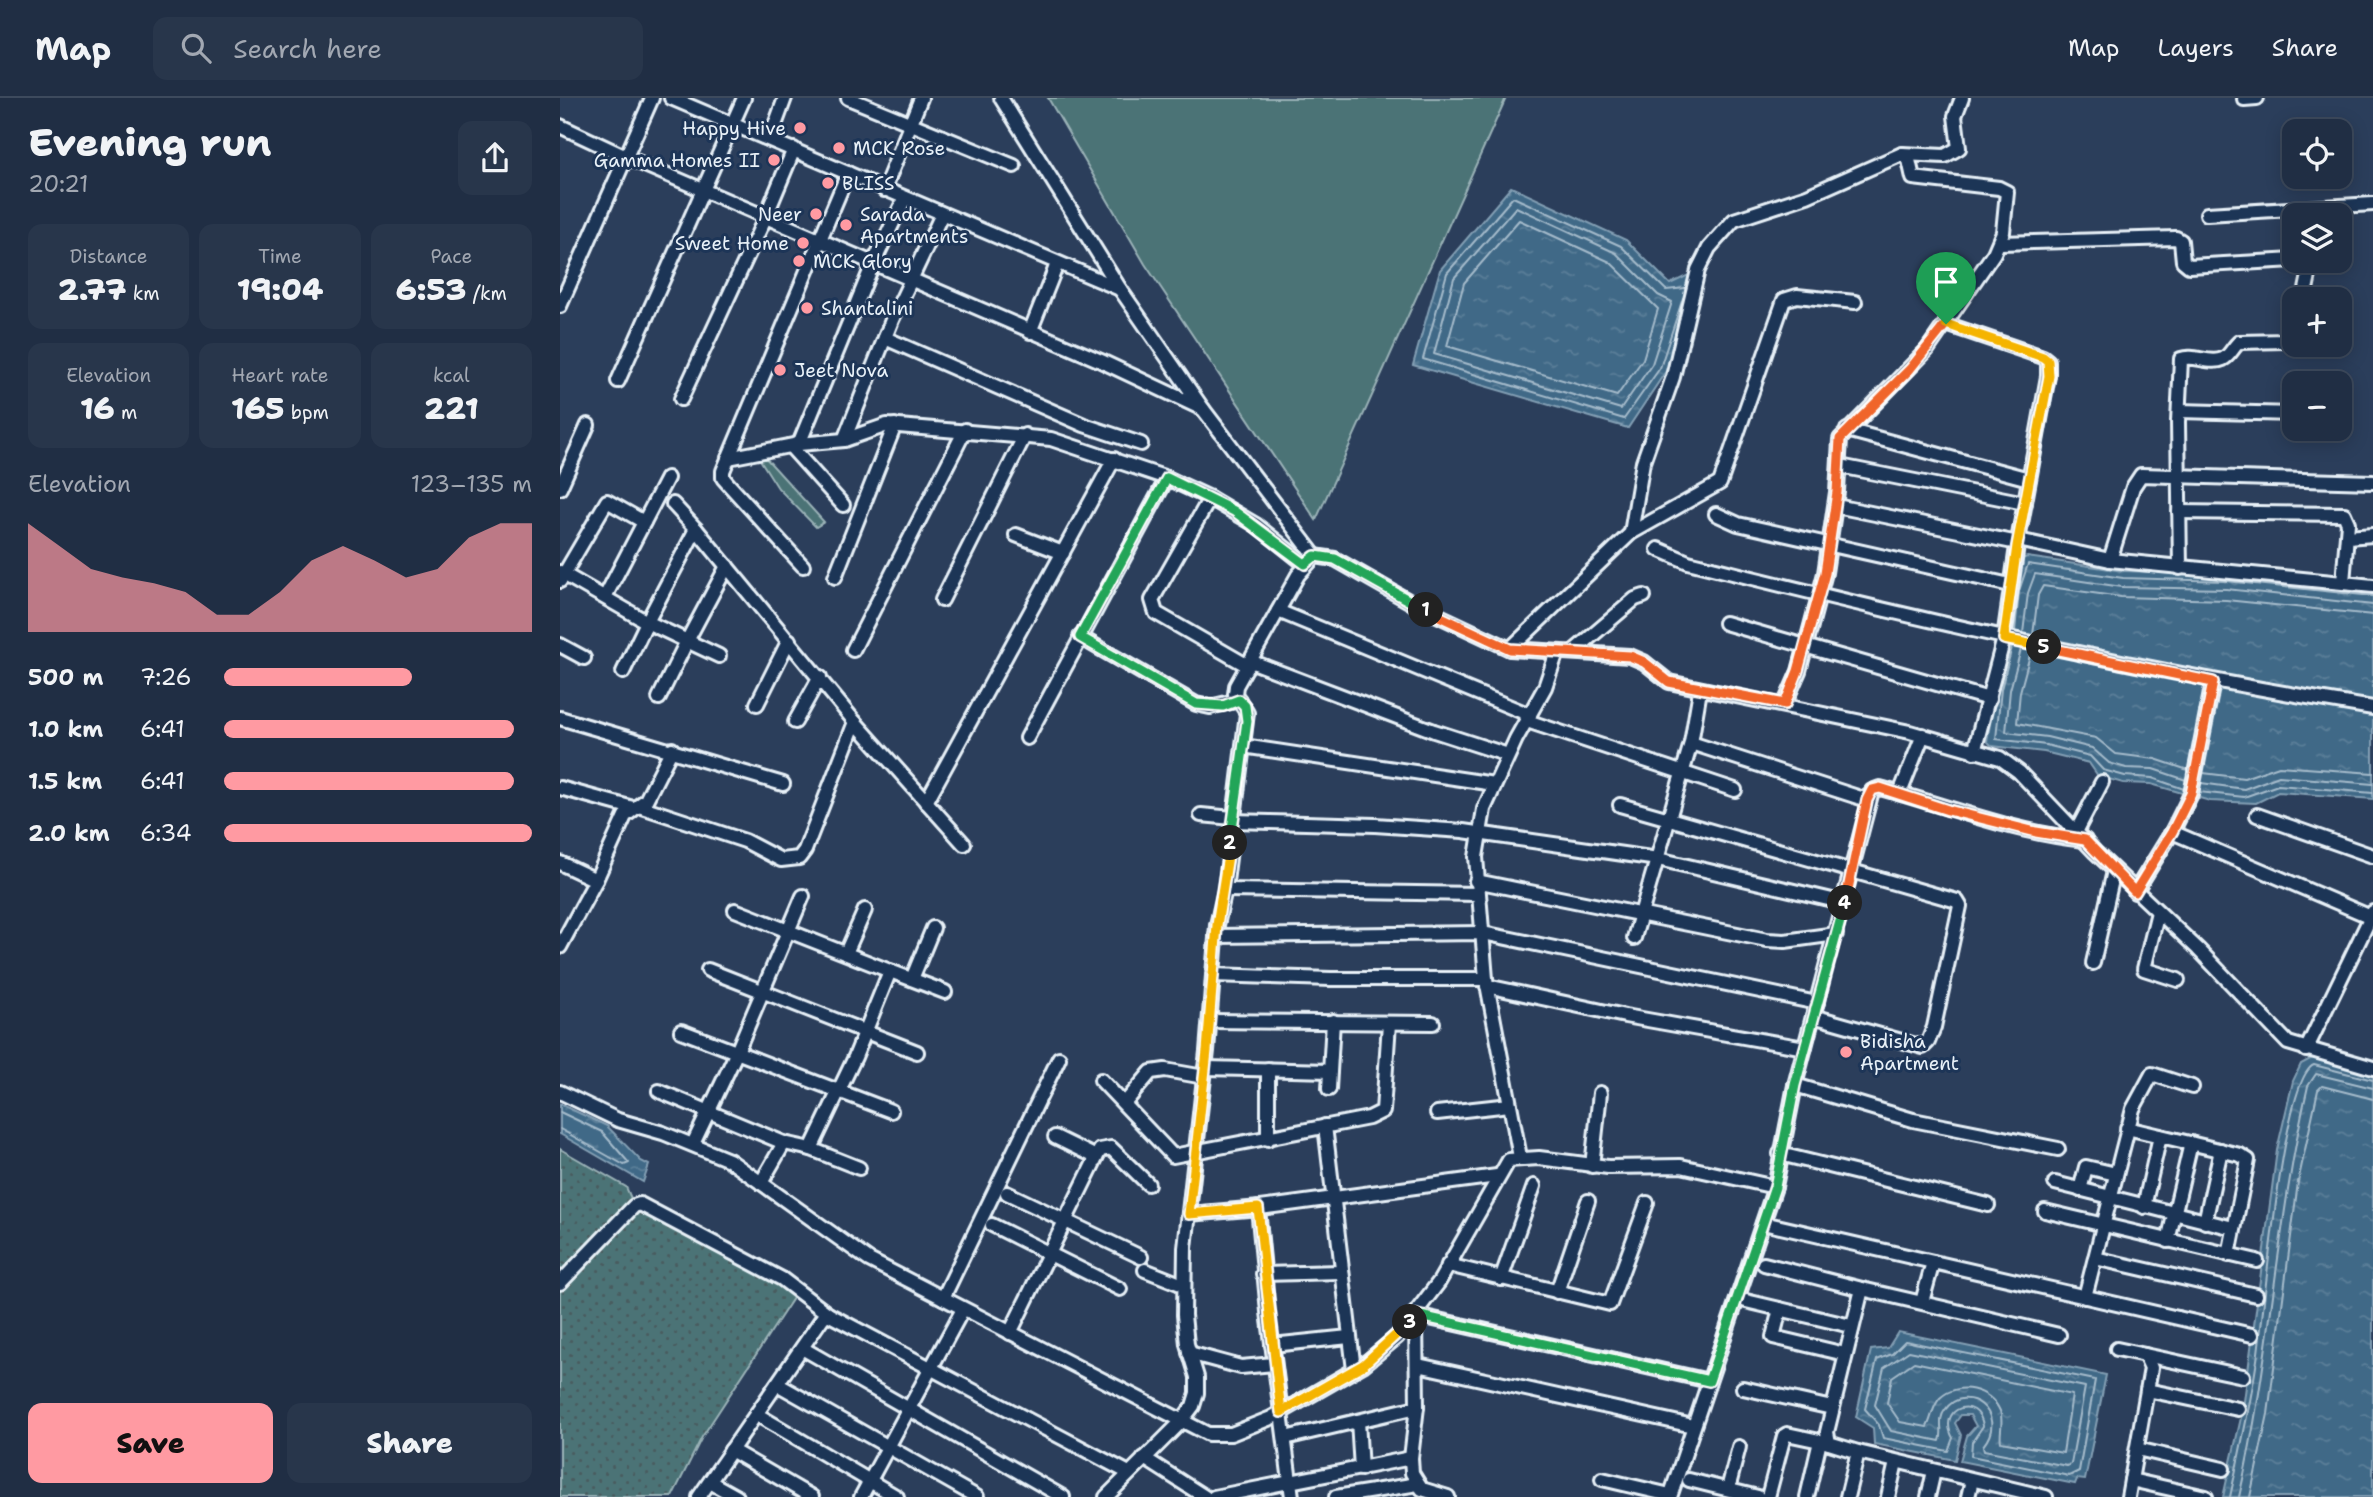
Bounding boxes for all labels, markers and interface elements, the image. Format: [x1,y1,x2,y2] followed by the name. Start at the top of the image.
[153,17,643,80] search box
[35,26,111,71] text: Map
[177,29,215,67] icon: search
[233,31,382,66] text: Search here
[2068,32,2119,64] text: Map
[2157,32,2234,64] text: Layers
[2272,32,2338,64] text: Share
[682,116,786,141] place label: Happy Hive
[28,117,271,168] text: Evening run
[2282,119,2352,441] map controls
[2282,119,2352,189] button: locate
[792,120,808,136] marker: Happy Hive
[458,121,532,195] button: share
[853,136,945,161] place label: MCK Rose
[831,140,847,156] marker: MCK Rose
[594,148,760,173] place label: Gamma Homes II
[766,152,782,168] marker: Gamma Homes II
[28,169,89,199] text: 20:21
[842,171,895,196] place label: BLISS
[820,175,836,191] marker: BLISS
[758,202,802,227] place label: Neer
[860,202,968,249] place label: Sarada Apartments
[2282,203,2352,273] button: layers
[808,206,824,222] marker: Neer
[838,217,854,233] marker: Sarada Apartments
[675,231,789,256] place label: Sweet Home
[795,235,811,251] marker: Sweet Home
[70,244,148,269] text: Distance
[258,244,302,269] text: Time
[430,244,472,269] text: Pace
[813,249,912,274] place label: MCK Glory
[1916,252,1976,324] pin
[791,253,807,269] marker: MCK Glory
[1927,263,1965,301] icon: arrive
[58,269,126,310] text: 2.77
[237,269,323,310] text: 19:04
[396,269,466,310] text: 6:53
[126,281,160,306] text: km
[466,281,507,306] text: /km
[2282,287,2352,357] button: +
[821,296,914,321] place label: Shantalini
[799,300,815,316] marker: Shantalini
[794,358,888,383] place label: Jeet Nova
[772,362,788,378] marker: Jeet Nova
[66,363,151,388] text: Elevation
[232,363,328,388] text: Heart rate
[433,363,470,388] text: kcal
[2282,371,2352,441] button: −
[80,388,114,429] text: 16
[231,388,284,429] text: 165
[424,388,479,429] text: 221
[114,400,137,425] text: m
[284,400,329,425] text: bpm
[28,469,131,499] text: Elevation
[411,469,532,499] text: 123–135 m
[1408,592,1444,628] pin: 1
[1421,597,1430,622] text: 1
[2026,630,2062,664] pin: 5
[2038,634,2049,659] text: 5
[28,662,103,692] text: 500 m
[140,662,192,692] text: 7:26
[28,714,103,744] text: 1.0 km
[140,714,185,744] text: 6:41
[28,766,102,796] text: 1.5 km
[140,766,185,796] text: 6:41
[28,818,110,848] text: 2.0 km
[140,818,192,848] text: 6:34
[1212,826,1248,860] pin: 2
[1223,830,1236,855] text: 2
[1828,886,1862,920] pin: 4
[1838,890,1851,915] text: 4
[1860,1029,1959,1076] place label: Bidisha Apartment
[1838,1044,1854,1060] marker: Bidisha Apartment
[1392,1304,1428,1340] pin: 3
[1403,1309,1416,1334] text: 3
[28,1403,273,1483] button: Save
[287,1403,532,1483] button: Share

